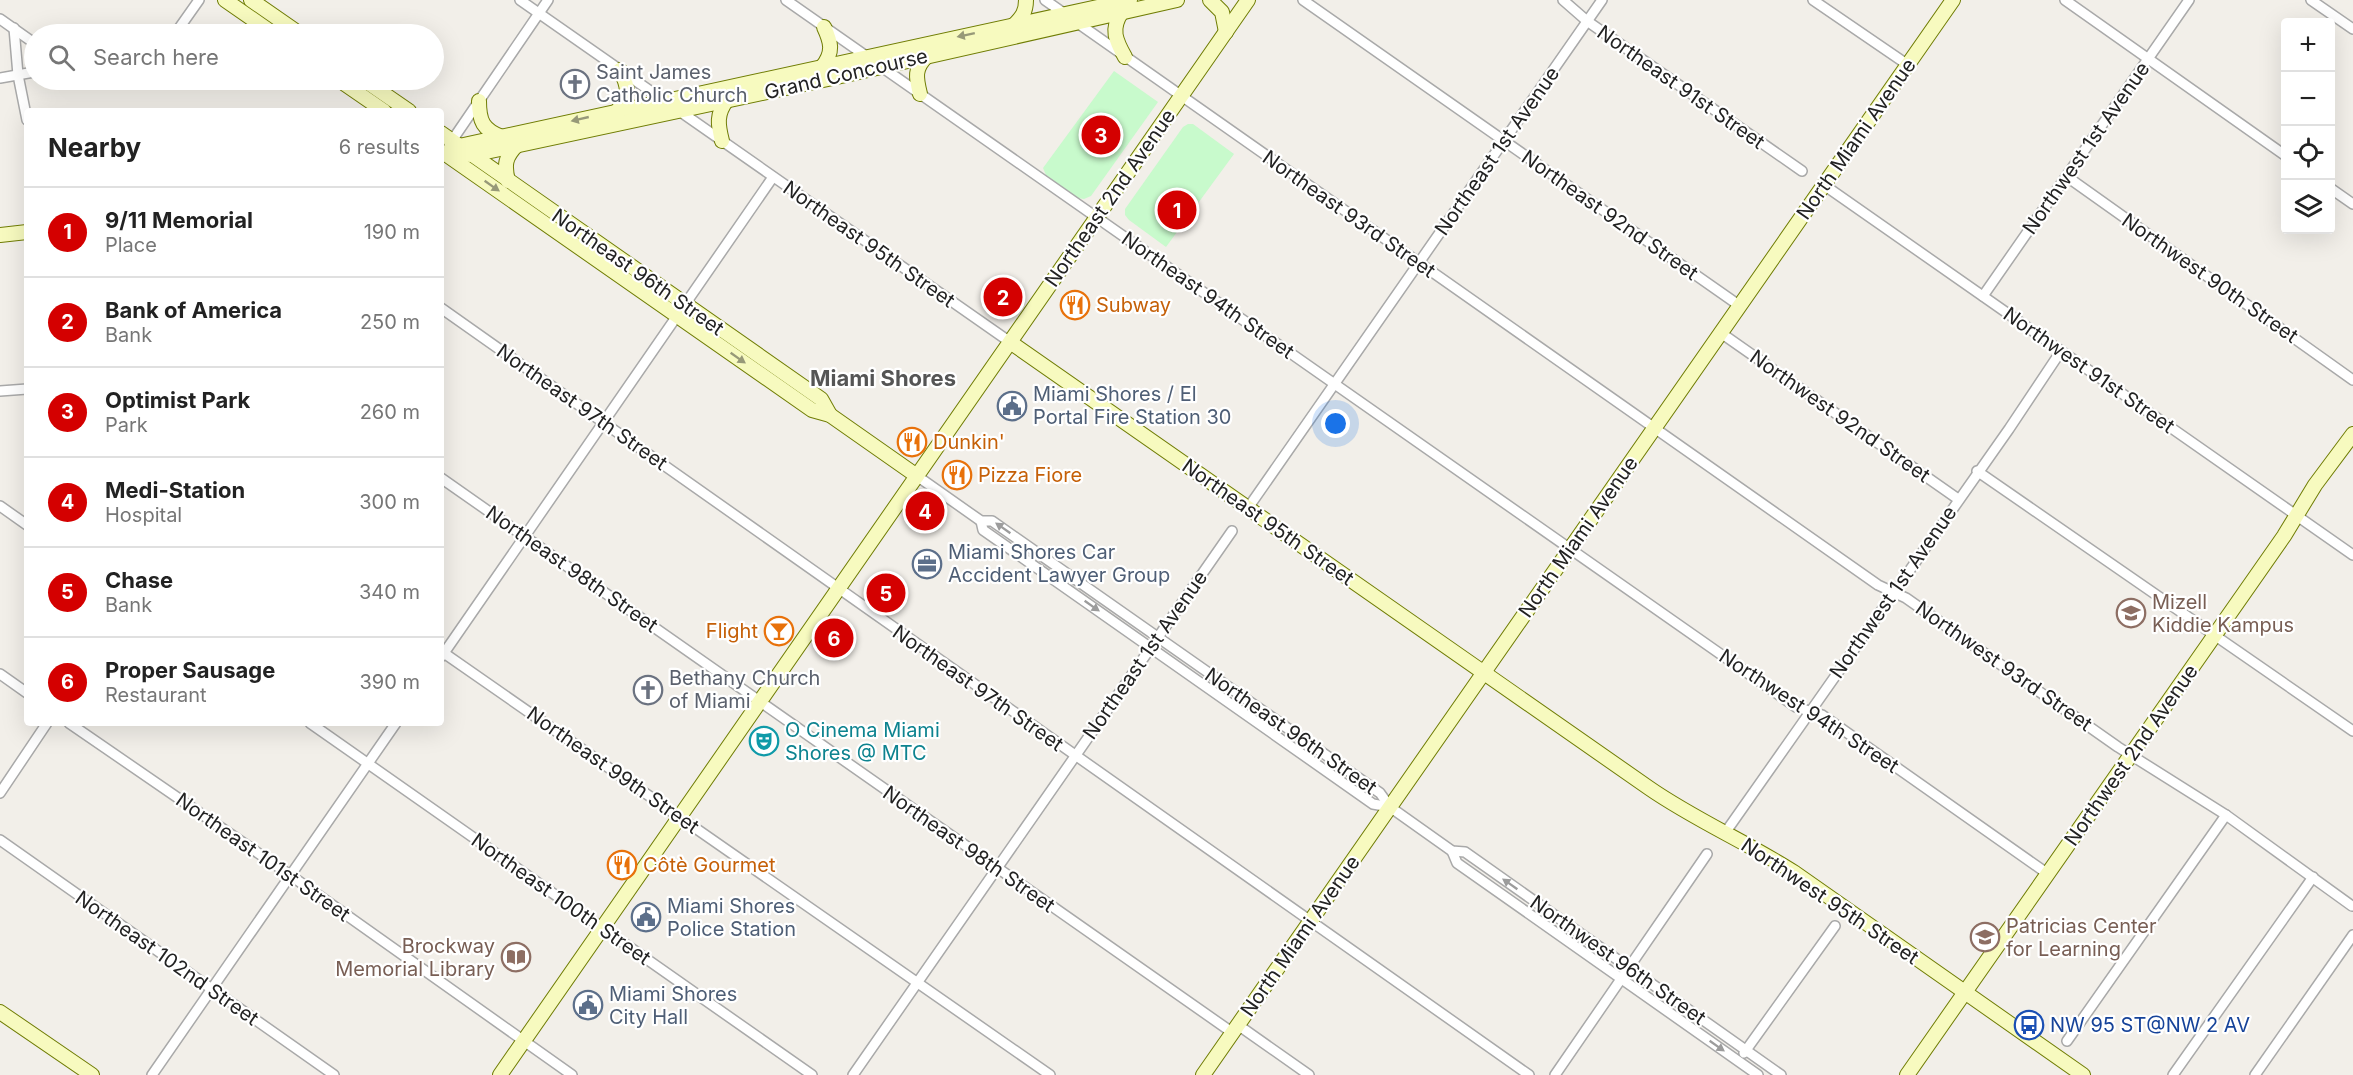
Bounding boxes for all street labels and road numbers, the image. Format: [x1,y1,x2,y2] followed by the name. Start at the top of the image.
[1593,20,1770,154] street label: Northeast 91st Street
[762,44,930,104] street label: Grand Concourse
[1791,54,1921,224] street label: North Miami Avenue
[2017,57,2155,239] street label: Northwest 1st Avenue
[1430,62,1564,240] street label: Northeast 1st Avenue
[1040,105,1180,291] street label: Northeast 2nd Avenue
[1258,145,1440,283] street label: Northeast 93rd Street
[1517,145,1703,285] street label: Northeast 92nd Street
[779,176,960,313] street label: Northeast 95th Street
[547,204,729,341] street label: Northeast 96th Street
[2117,208,2303,348] street label: Northwest 90th Street
[1117,226,1299,364] street label: Northeast 94th Street
[1999,302,2180,438] street label: Northwest 91st Street
[492,339,672,475] street label: Northeast 97th Street
[1745,345,1935,488] street label: Northwest 92nd Street
[1513,452,1643,622] street label: North Miami Avenue
[1178,454,1359,591] street label: Northeast 95th Street
[481,501,663,638] street label: Northeast 98th Street
[1824,501,1962,683] street label: Northwest 1st Avenue
[1078,566,1212,744] street label: Northeast 1st Avenue
[1911,596,2097,736] street label: Northwest 93rd Street
[888,620,1068,756] street label: Northeast 97th Street
[1715,644,1904,778] street label: Northwest 94th Street
[2059,660,2203,850] street label: Northwest 2nd Avenue
[1200,663,1382,800] street label: Northeast 96th Street
[522,701,704,839] street label: Northeast 99th Street
[878,781,1060,918] street label: Northeast 98th Street
[171,788,355,926] street label: Northeast 101st Street
[467,828,656,970] street label: Northeast 100th Street
[1737,833,1924,970] street label: Northwest 95th Street
[1235,851,1365,1021] street label: North Miami Avenue
[71,886,264,1031] street label: Northeast 102nd Street
[1526,890,1711,1030] street label: Northwest 96th Street

